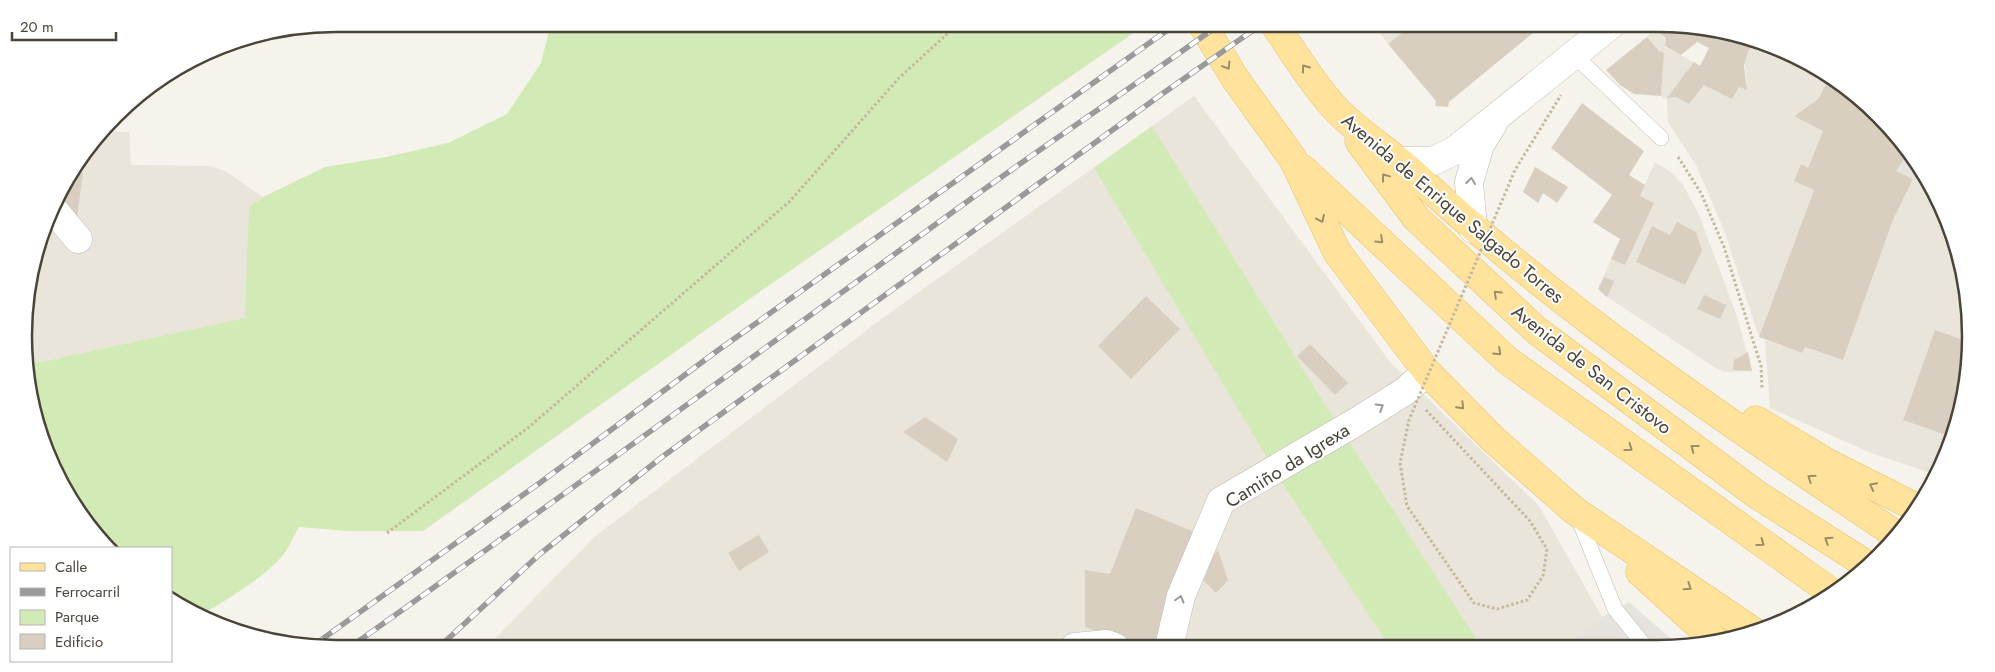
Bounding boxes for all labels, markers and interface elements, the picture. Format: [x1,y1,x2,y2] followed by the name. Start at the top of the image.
[12,10,116,42] scale bar
[20,16,54,38] text: 20 m
[1220,60,1230,69] one-way arrow
[1302,64,1311,74] one-way arrow
[1336,107,1570,310] street label: Avenida de Enrique Salgado Torres
[1383,174,1391,183] one-way arrow
[1465,177,1476,185] one-way arrow
[1315,214,1326,223] one-way arrow
[1374,234,1383,243] one-way arrow
[1494,291,1503,300] one-way arrow
[1506,298,1678,441] street label: Avenida de San Cristovo
[1493,346,1502,355] one-way arrow
[1455,401,1464,410] one-way arrow
[1374,404,1384,413] one-way arrow
[1220,416,1355,514] street label: Camiño da Igrexa
[1623,442,1633,451] one-way arrow
[1691,445,1700,453] one-way arrow
[1807,475,1817,484] one-way arrow
[1869,482,1878,492] one-way arrow
[1755,537,1765,546] one-way arrow
[1824,537,1833,546] one-way arrow
[10,547,172,662] legend
[55,556,87,578] text: Calle
[55,581,120,603] text: Ferrocarril
[1682,581,1692,590] one-way arrow
[1175,596,1185,604] one-way arrow
[55,606,99,628] text: Parque
[55,631,103,653] text: Edificio

